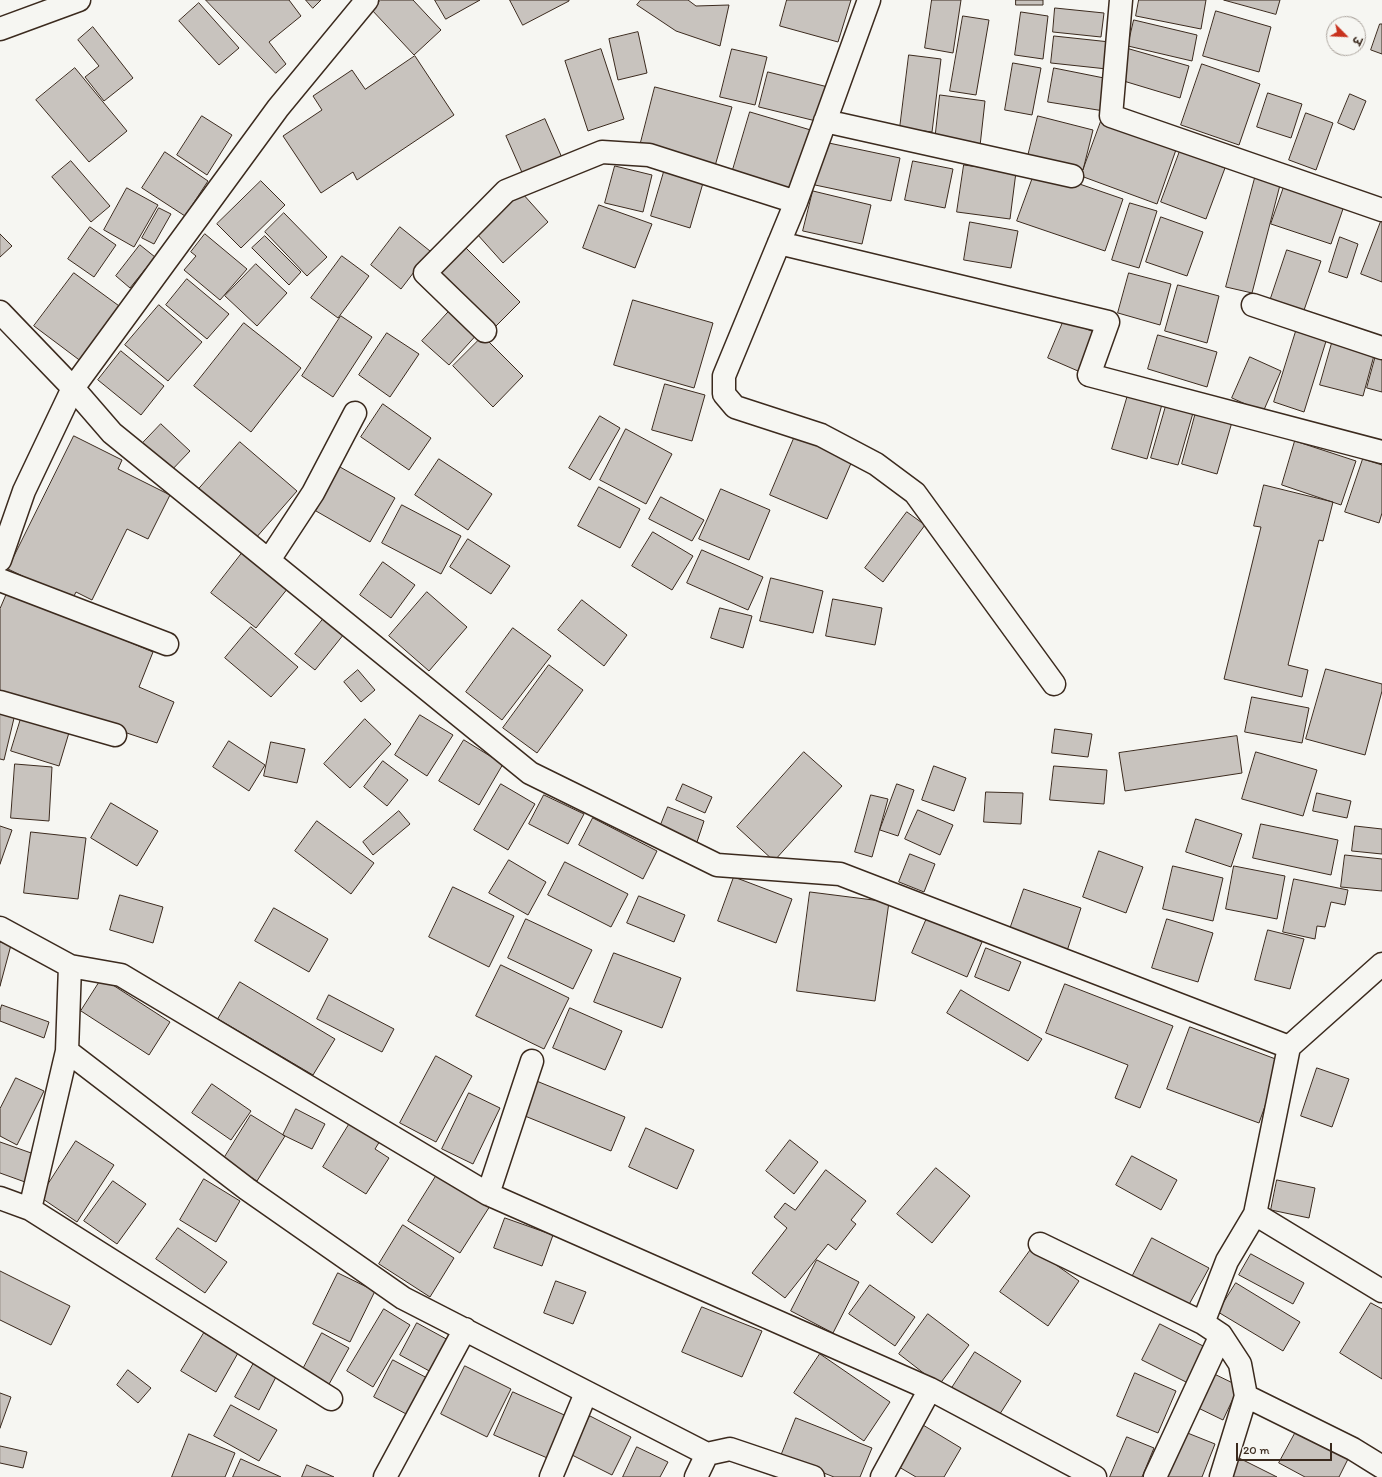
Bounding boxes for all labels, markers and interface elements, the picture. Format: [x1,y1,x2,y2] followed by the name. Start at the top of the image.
[1326,16,1366,56] north arrow
[1349,35,1364,47] text: उ
[1238,1435,1334,1461] scale bar
[1243,1443,1270,1457] text: 20 m

